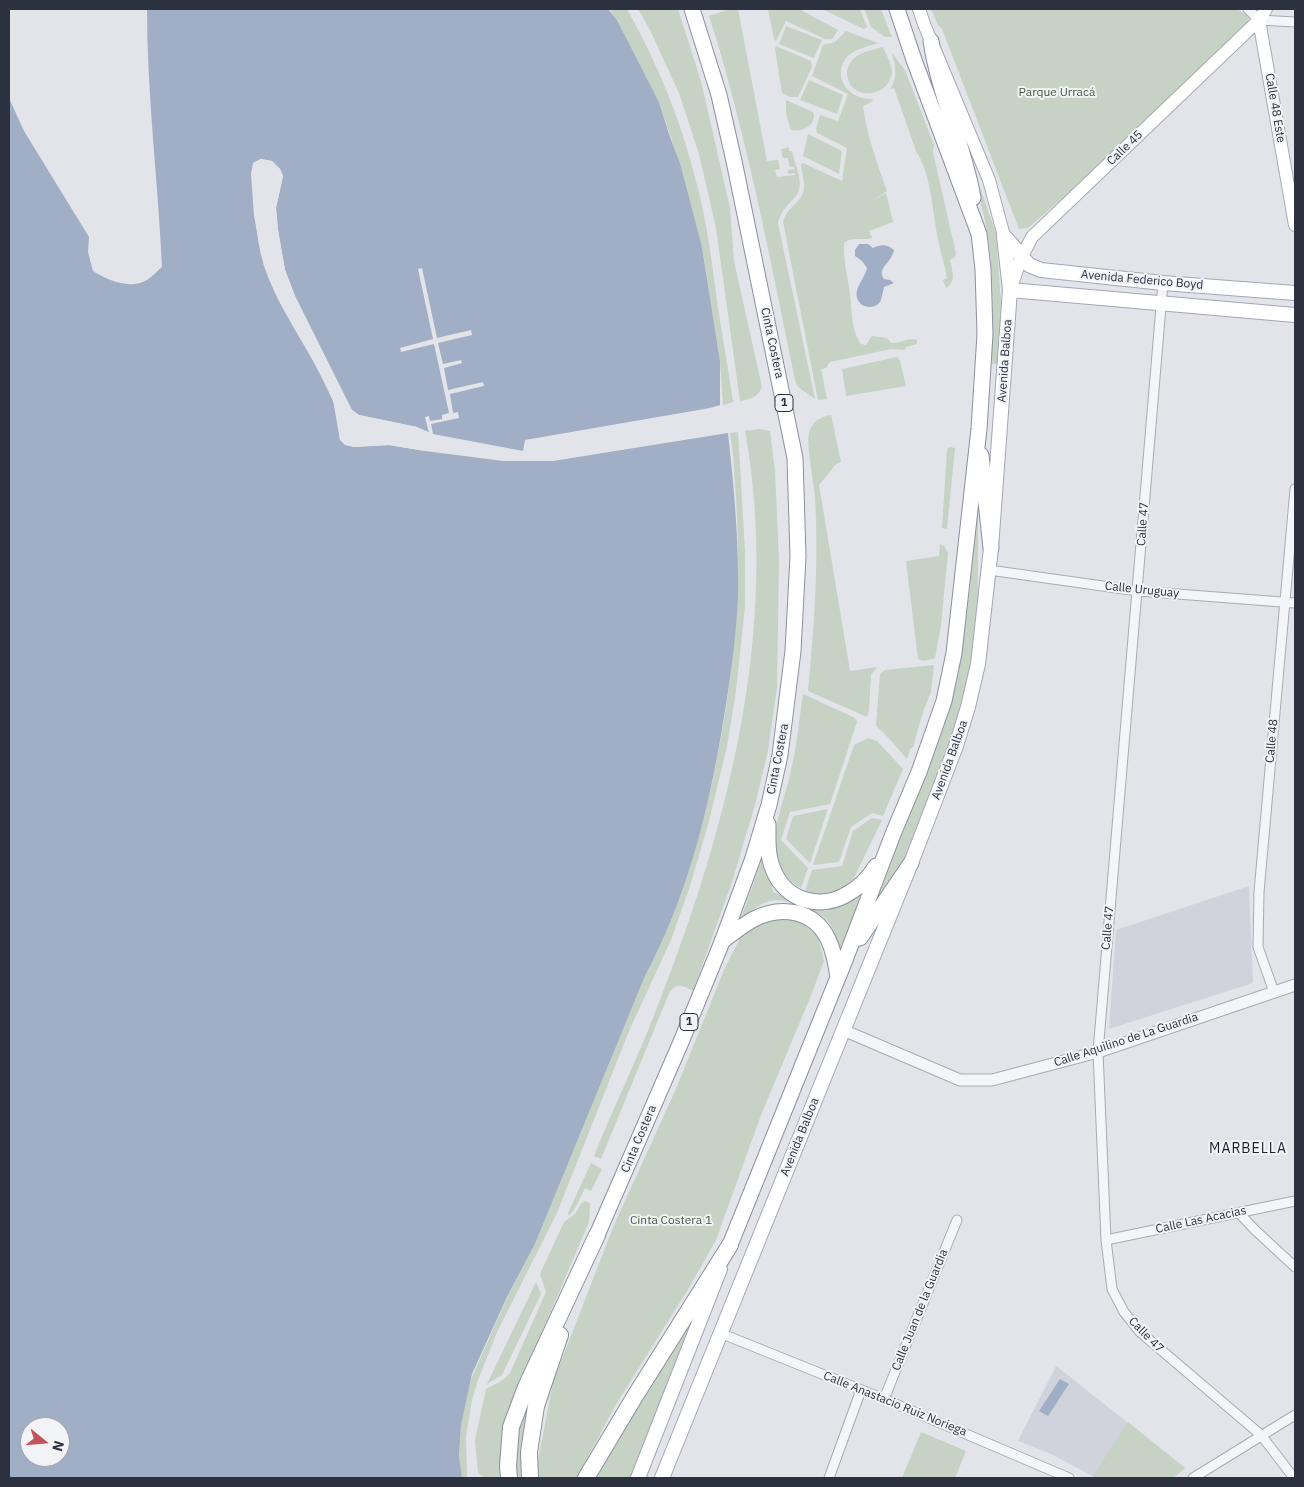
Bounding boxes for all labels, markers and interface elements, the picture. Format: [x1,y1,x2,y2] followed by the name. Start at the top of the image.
[1262,72,1288,144] street label: Calle 48 Este
[1019,86,1095,100] park label: Parque Urracá
[1104,127,1146,169] street label: Calle 45
[1080,267,1204,293] street label: Avenida Federico Boyd
[757,306,787,380] street label: Cinta Costera
[995,319,1015,403] street label: Avenida Balboa
[775,394,793,412] road number: 1
[1134,501,1152,547] street label: Calle 47
[1104,579,1180,601] street label: Calle Uruguay
[929,718,971,802] street label: Avenida Balboa
[1263,718,1281,764] street label: Calle 48
[764,722,792,796] street label: Cinta Costera
[1099,905,1117,951] street label: Calle 47
[1052,1010,1200,1070] street label: Calle Aquilino de La Guardia
[680,1014,698,1030] road number: 1
[778,1096,822,1178] street label: Avenida Balboa
[618,1103,660,1175] street label: Cinta Costera
[1208,1141,1288,1157] district label: MARBELLA
[1154,1203,1248,1237] street label: Calle Las Acacias
[630,1214,712,1228] park label: Cinta Costera 1
[889,1247,951,1373] street label: Calle Juan de la Guardia
[1125,1314,1167,1356] street label: Calle 47
[821,1369,969,1439] street label: Calle Anastacio Ruiz Noriega
[20,1417,70,1467] north arrow
[48,1439,68,1454] text: N

